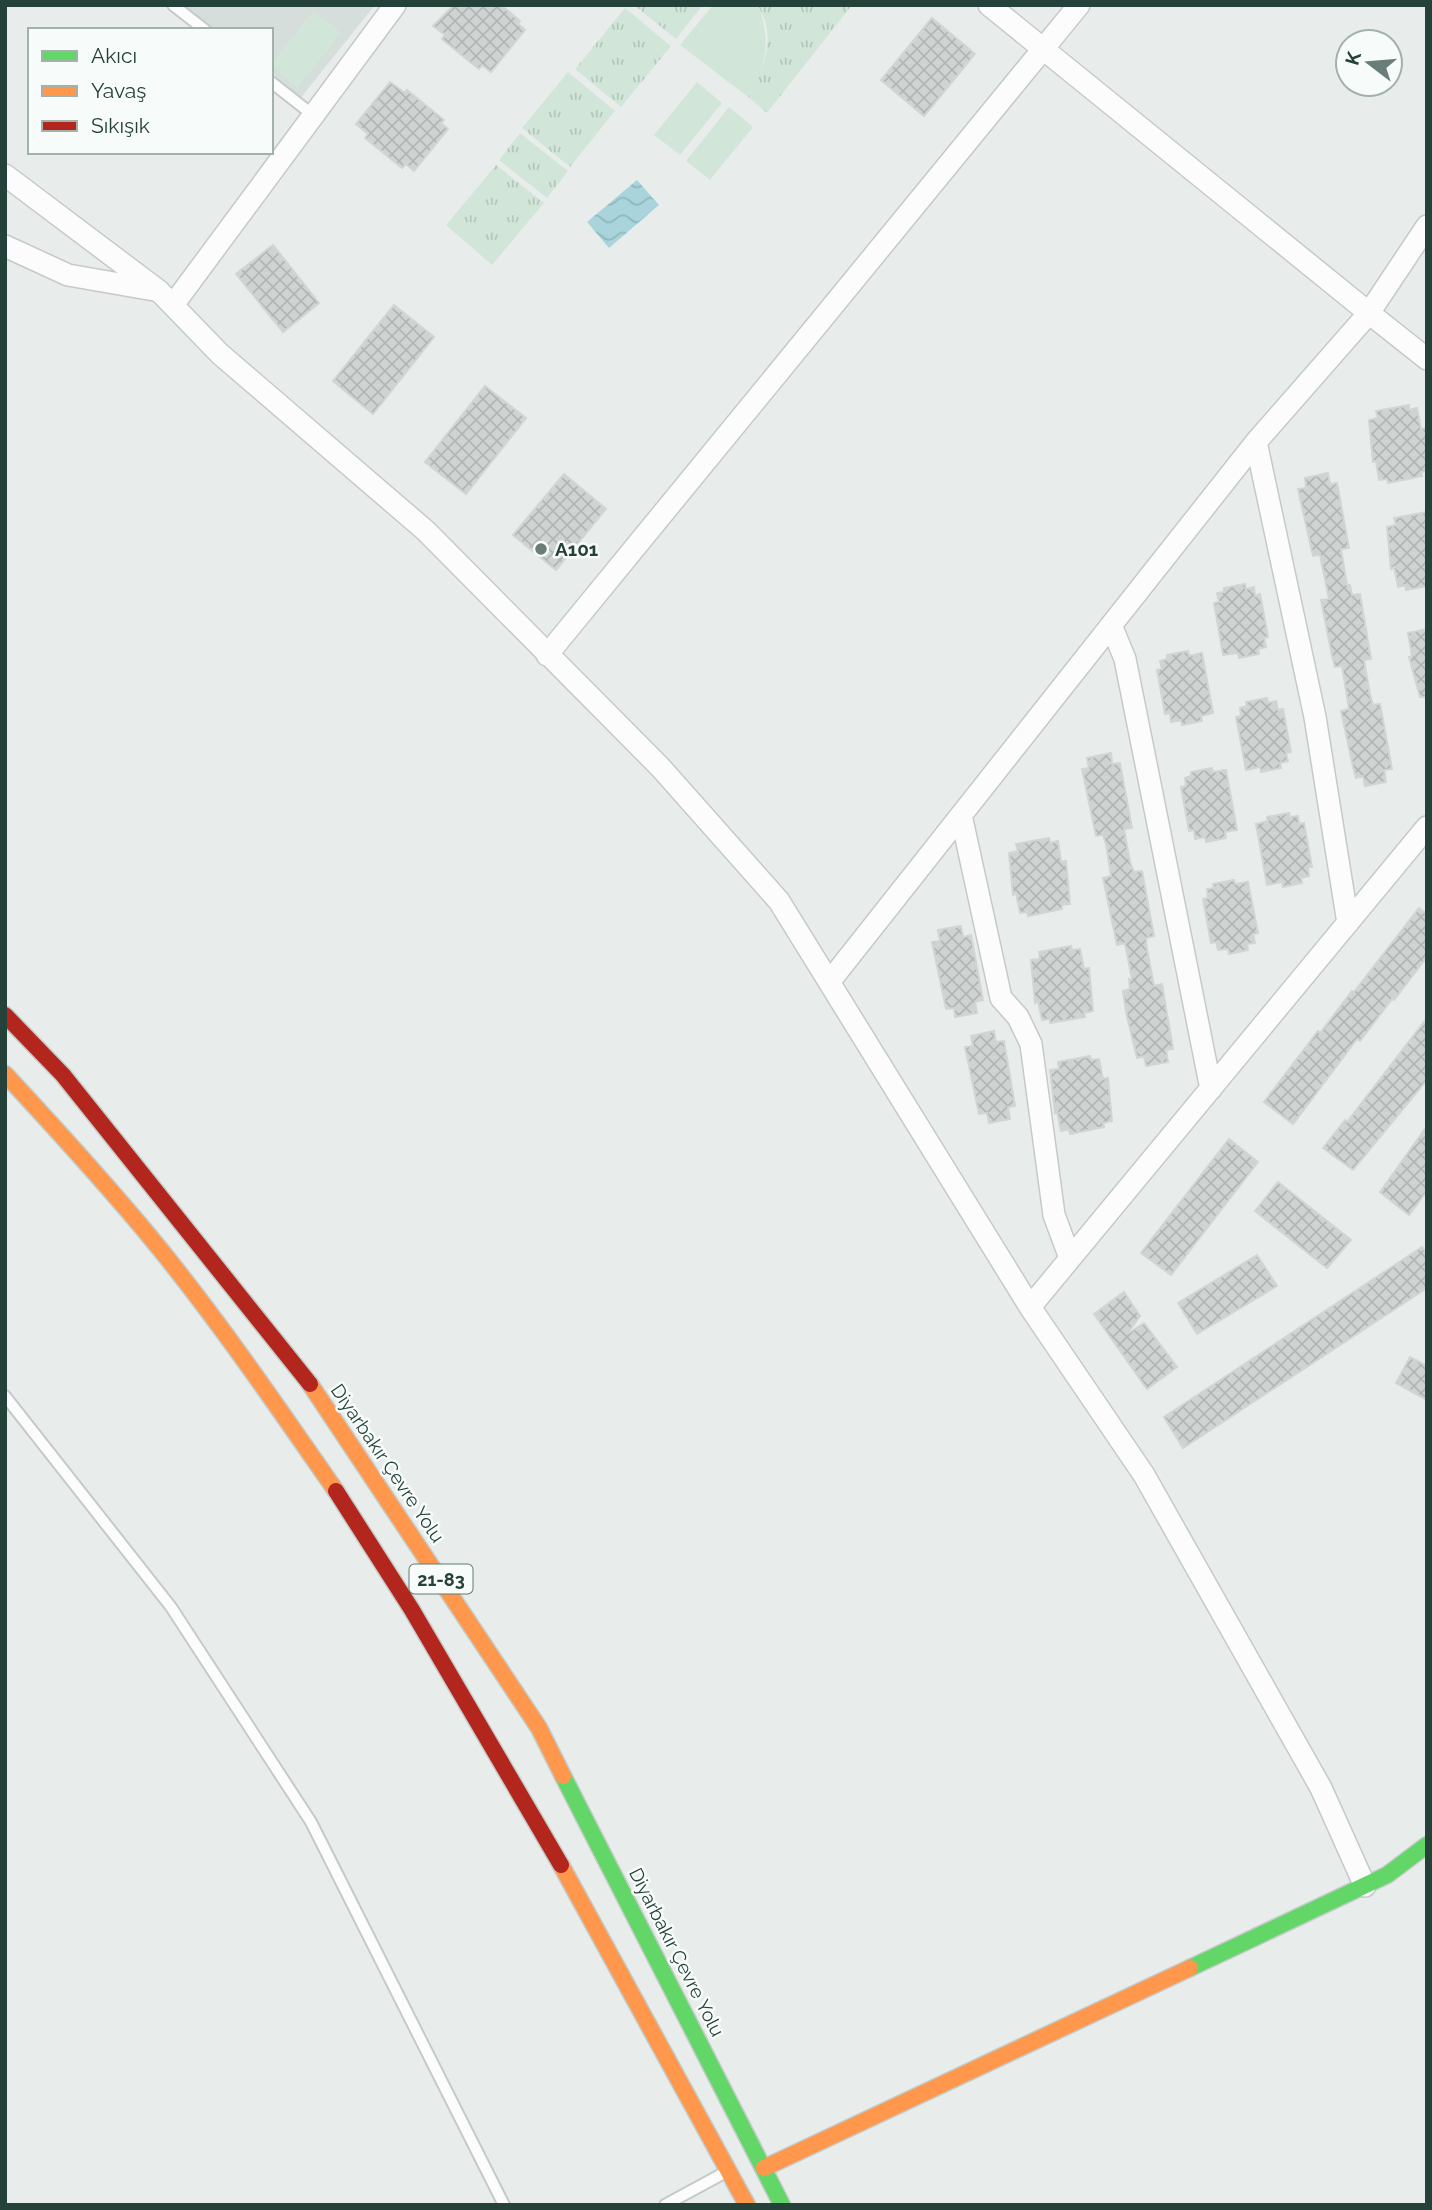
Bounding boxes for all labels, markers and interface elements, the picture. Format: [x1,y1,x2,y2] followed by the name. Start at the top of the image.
[28,28,273,154] legend
[1334,28,1404,98] north arrow
[91,43,137,68] text: Akıcı
[1340,49,1365,67] text: K
[91,78,146,103] text: Yavaş
[91,113,150,138] text: Sıkışık
[555,538,598,560] place label: A101
[533,541,549,557] marker: A101
[327,1380,449,1546] street label: Diyarbakır Çevre Yolu
[410,1564,472,1594] road number: 21-83
[625,1864,729,2040] street label: Diyarbakır Çevre Yolu

